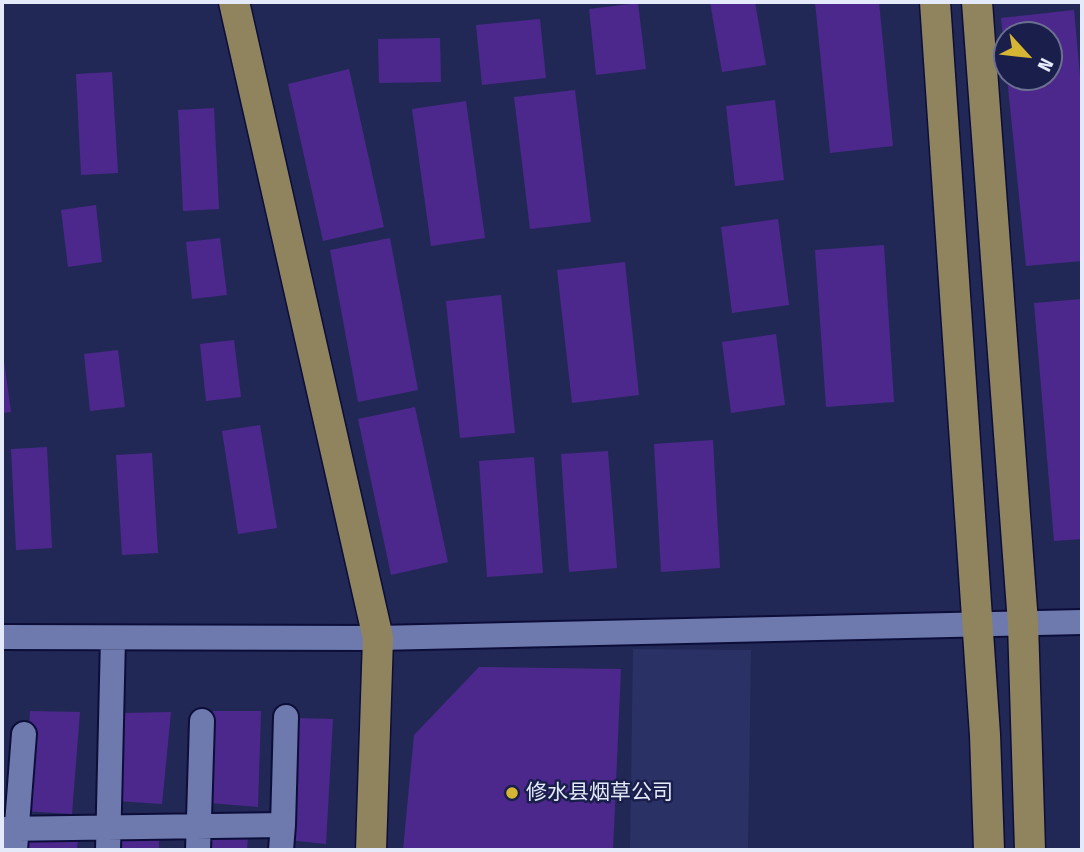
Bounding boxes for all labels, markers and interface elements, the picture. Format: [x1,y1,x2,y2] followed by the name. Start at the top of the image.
[993,21,1063,91] north arrow
[1033,55,1058,75] text: N
[526,780,673,806] place label: 修水县烟草公司
[504,785,520,801] marker: 修水县烟草公司

